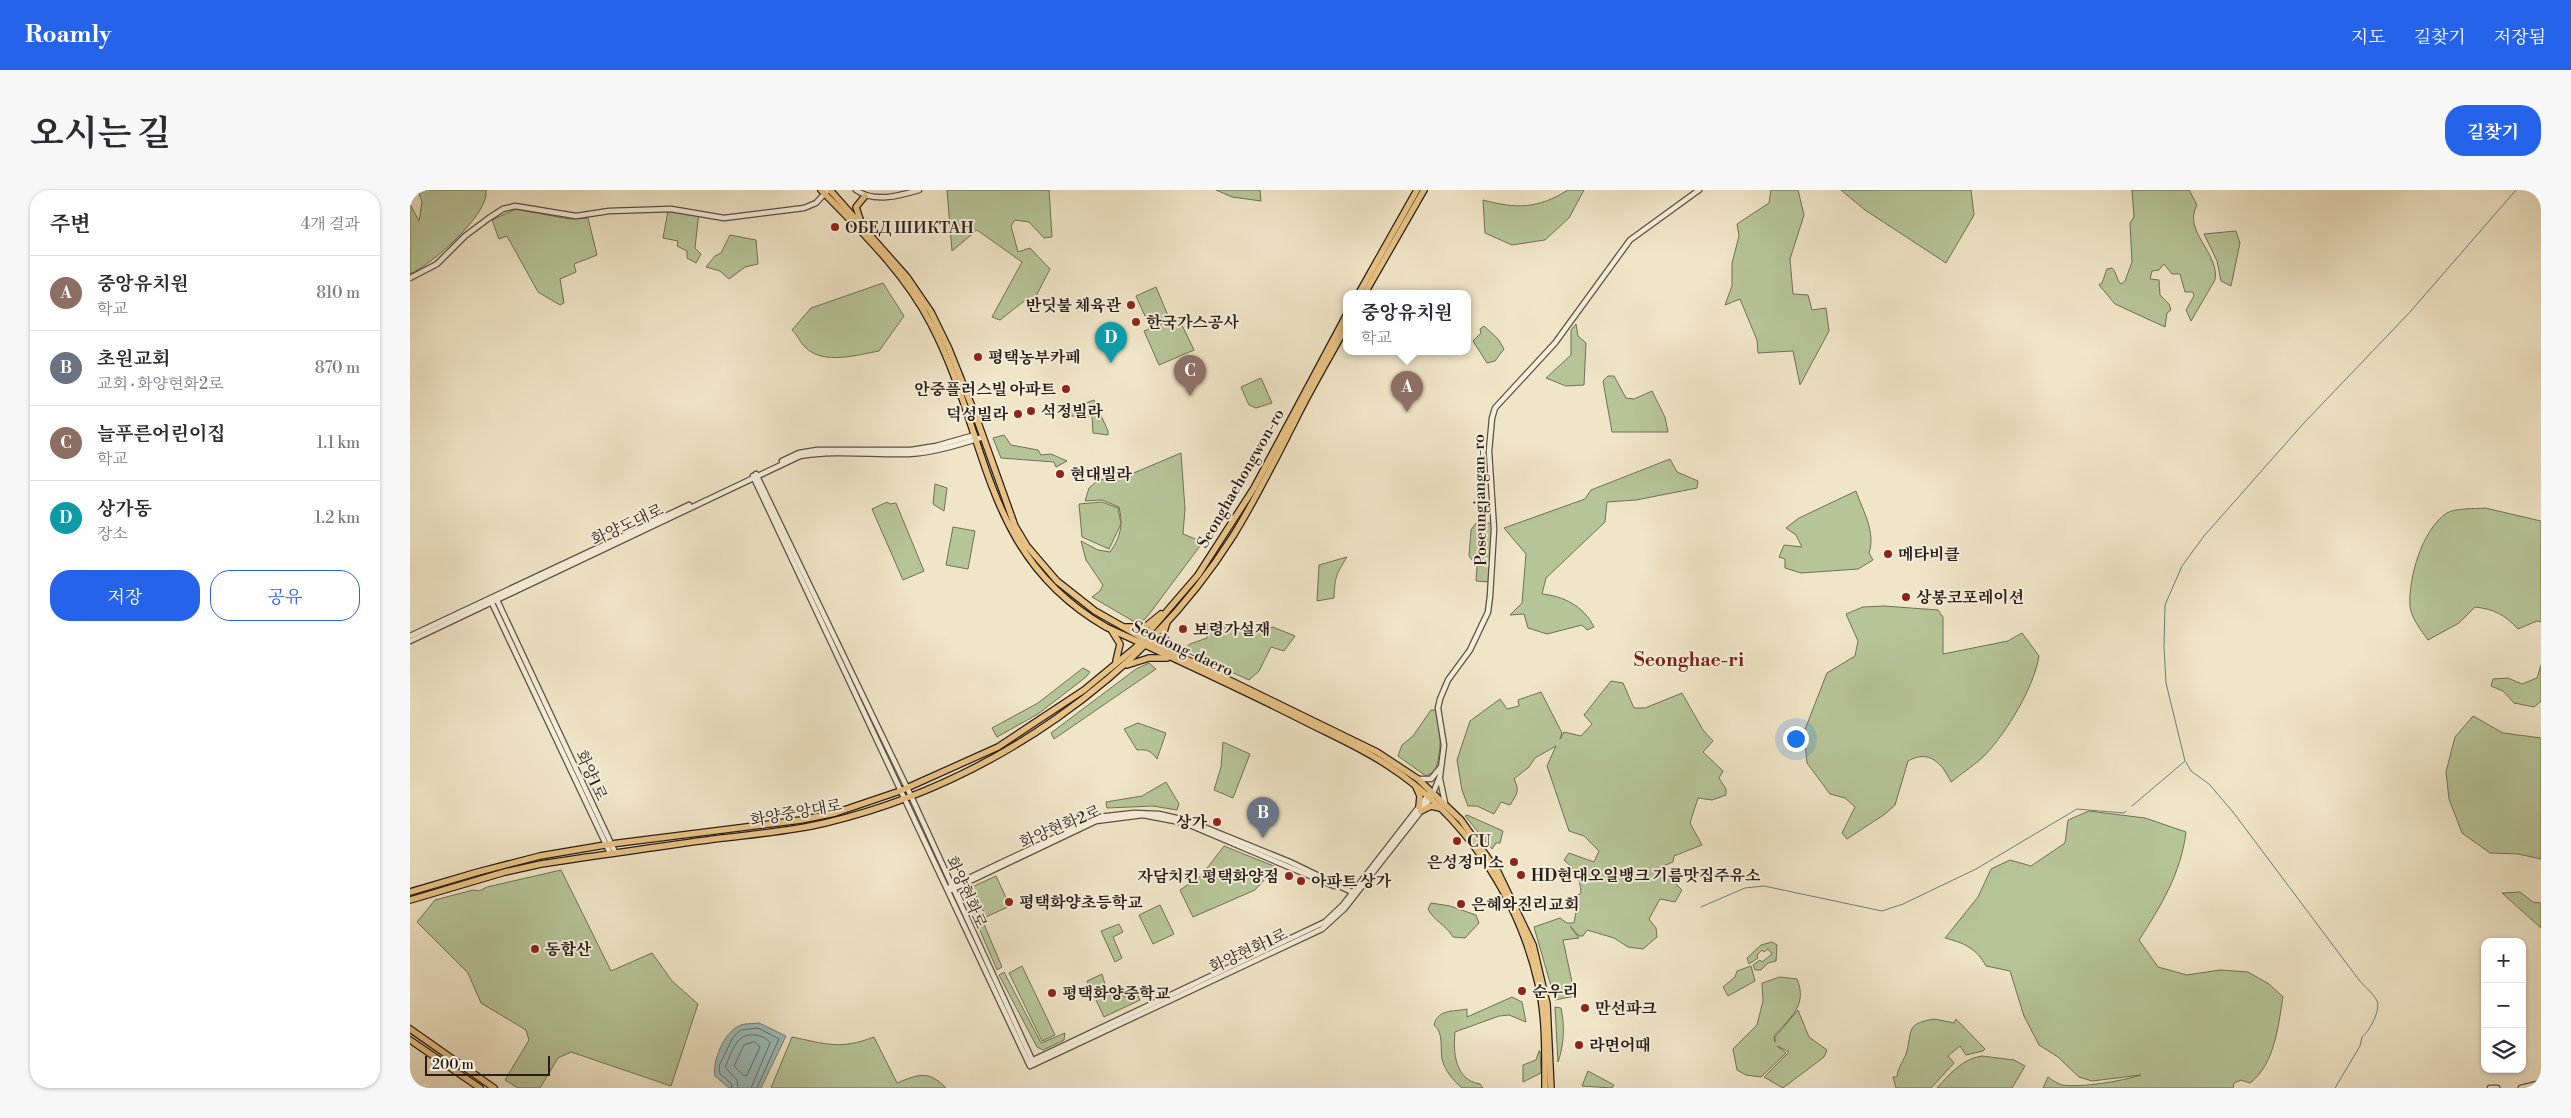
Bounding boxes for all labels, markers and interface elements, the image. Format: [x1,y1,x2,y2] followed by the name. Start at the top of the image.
[25,20,111,50] text: Roamly
[2351,26,2386,49] text: 지도
[2414,26,2466,49] text: 길찾기
[2494,26,2546,49] text: 저장됨
[2445,105,2541,156] button: 길찾기
[30,113,171,156] text: 오시는 길
[50,212,91,238] text: 주변
[301,214,360,234] text: 4개 결과
[845,218,974,238] place label: ОБЕД ШИКТАН
[829,221,841,233] marker: ОБЕД ШИКТАН
[97,272,189,296] text: 중앙유치원
[60,283,72,303] text: A
[316,283,360,303] text: 810 m
[1343,290,1471,355] popup
[1026,296,1122,316] place label: 반딧불 체육관
[97,299,128,319] text: 학교
[1125,299,1137,311] marker: 반딧불 체육관
[1361,301,1453,325] text: 중앙유치원
[1146,313,1239,333] place label: 한국가스공사
[1130,316,1142,328] marker: 한국가스공사
[1095,322,1127,363] pin: D
[1361,328,1392,348] text: 학교
[97,347,170,371] text: 초원교회
[988,348,1081,368] place label: 평택농부카페
[972,351,984,363] marker: 평택농부카페
[1174,355,1206,396] pin: C
[60,358,72,378] text: B
[315,358,360,378] text: 870 m
[1391,371,1423,412] pin: A
[97,374,224,394] text: 교회 · 화양현화2로
[914,380,1057,400] place label: 안중플러스빌 아파트
[1060,383,1072,395] marker: 안중플러스빌 아파트
[1041,402,1103,422] place label: 석정빌라
[946,405,1009,425] place label: 덕성빌라
[1025,405,1037,417] marker: 석정빌라
[1193,405,1289,552] street label: Seonghaehongwon-ro
[1012,408,1024,420] marker: 덕성빌라
[97,422,225,446] text: 늘푸른어린이집
[60,433,72,453] text: C
[316,433,360,453] text: 1.1 km
[1469,434,1491,566] street label: Poseungjangan-ro
[97,449,128,469] text: 학교
[1070,465,1132,485] place label: 현대빌라
[1054,468,1066,480] marker: 현대빌라
[97,497,152,521] text: 상가동
[588,499,667,550] street label: 화양도대로
[60,508,72,528] text: D
[314,508,360,528] text: 1.2 km
[97,524,128,544] text: 장소
[1898,545,1960,565] place label: 메타비클
[1882,548,1894,560] marker: 메타비클
[50,570,200,621] button: 저장
[210,570,360,621] button: 공유
[1916,588,2024,608] place label: 상봉코포레이션
[1900,591,1912,603] marker: 상봉코포레이션
[1129,617,1236,681] street label: Seodong-daero
[1193,620,1270,640] place label: 보령가설재
[1177,623,1189,635] marker: 보령가설재
[1634,648,1744,672] district label: Seonghae-ri
[1783,726,1809,752] your location
[571,747,612,804] street label: 화양1로
[749,795,844,831] street label: 화양중앙대로
[1247,797,1279,838] pin: B
[1017,801,1105,853] street label: 화양현화2로
[1176,813,1208,833] place label: 상가
[1211,816,1223,828] marker: 상가
[1467,832,1491,852] place label: CU
[1451,835,1463,847] marker: CU
[941,853,991,932] street label: 화양현화로
[1427,853,1505,873] place label: 은성정미소
[1508,856,1520,868] marker: 은성정미소
[1531,866,1761,886] place label: HD현대오일뱅크 기름맛집주유소
[1137,867,1279,887] place label: 자담치킨 평택화양점
[1515,869,1527,881] marker: HD현대오일뱅크 기름맛집주유소
[1283,870,1295,882] marker: 자담치킨 평택화양점
[1311,872,1391,892] place label: 아파트 상가
[1295,875,1307,887] marker: 아파트 상가
[1019,893,1143,913] place label: 평택화양초등학교
[1471,895,1579,915] place label: 은혜와진리교회
[1003,896,1015,908] marker: 평택화양초등학교
[1455,898,1467,910] marker: 은혜와진리교회
[1206,924,1291,978] street label: 화양현화1로
[2481,938,2526,1073] map controls
[2481,938,2526,983] button: +
[545,940,592,960] place label: 동합산
[529,943,541,955] marker: 동합산
[1532,982,1578,1002] place label: 순우리
[2481,983,2526,1028] button: −
[1062,984,1171,1004] place label: 평택화양중학교
[1516,985,1528,997] marker: 순우리
[1046,987,1058,999] marker: 평택화양중학교
[1595,999,1657,1019] place label: 만선파크
[1579,1002,1591,1014] marker: 만선파크
[2481,1028,2526,1073] button: layers
[1589,1036,1651,1056] place label: 라면어때
[1573,1039,1585,1051] marker: 라면어때
[425,1053,550,1076] scale bar
[432,1056,474,1074] text: 200 m

